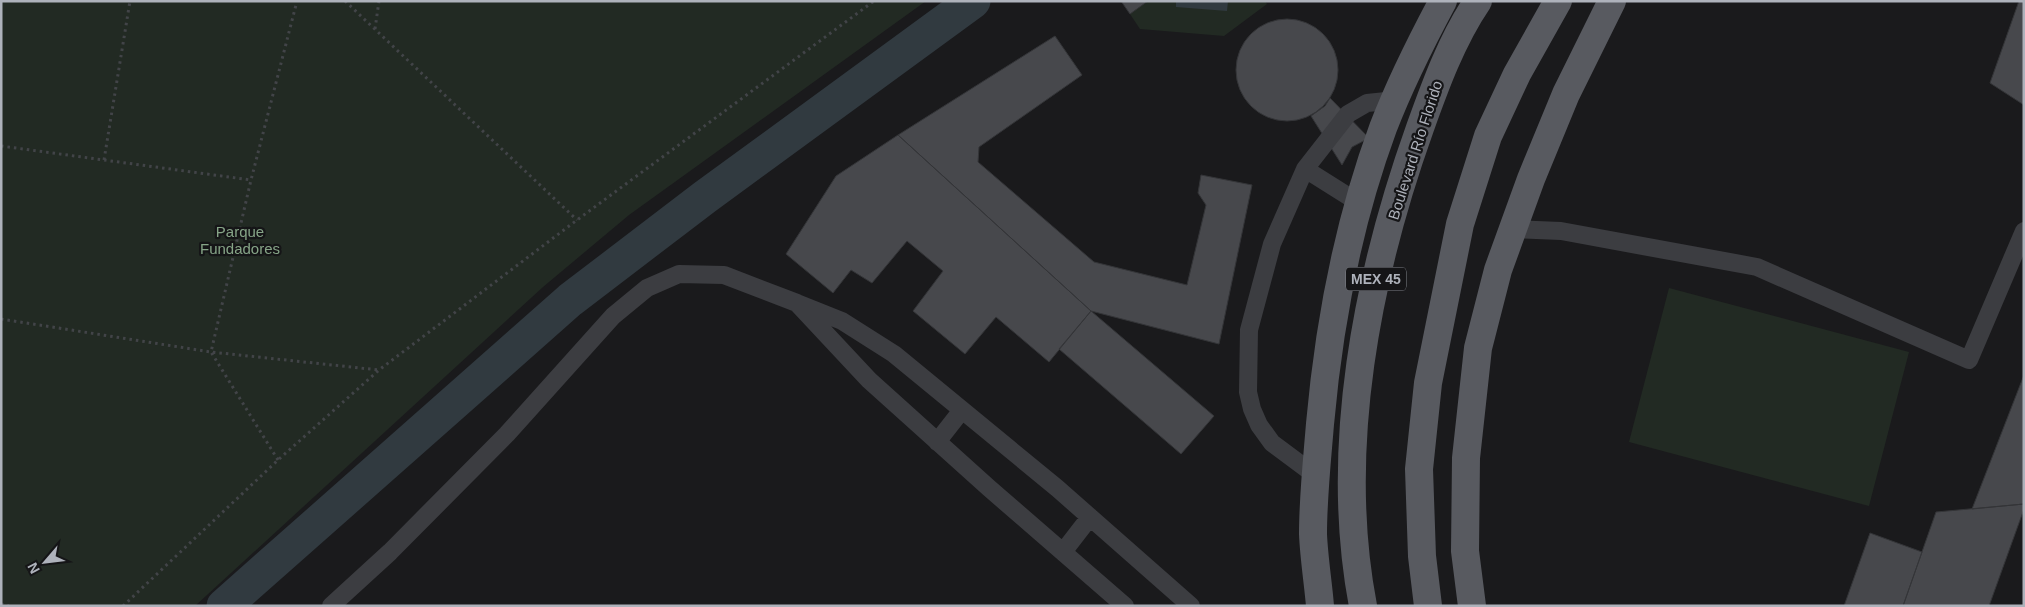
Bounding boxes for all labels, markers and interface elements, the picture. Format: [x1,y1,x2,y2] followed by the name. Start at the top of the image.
[1385,78,1445,222] street label: Boulevard Río Florido
[200,223,280,257] park label: Parque Fundadores
[1346,268,1406,290] road number: MEX 45
[20,537,70,587] north arrow
[24,560,43,576] text: N

